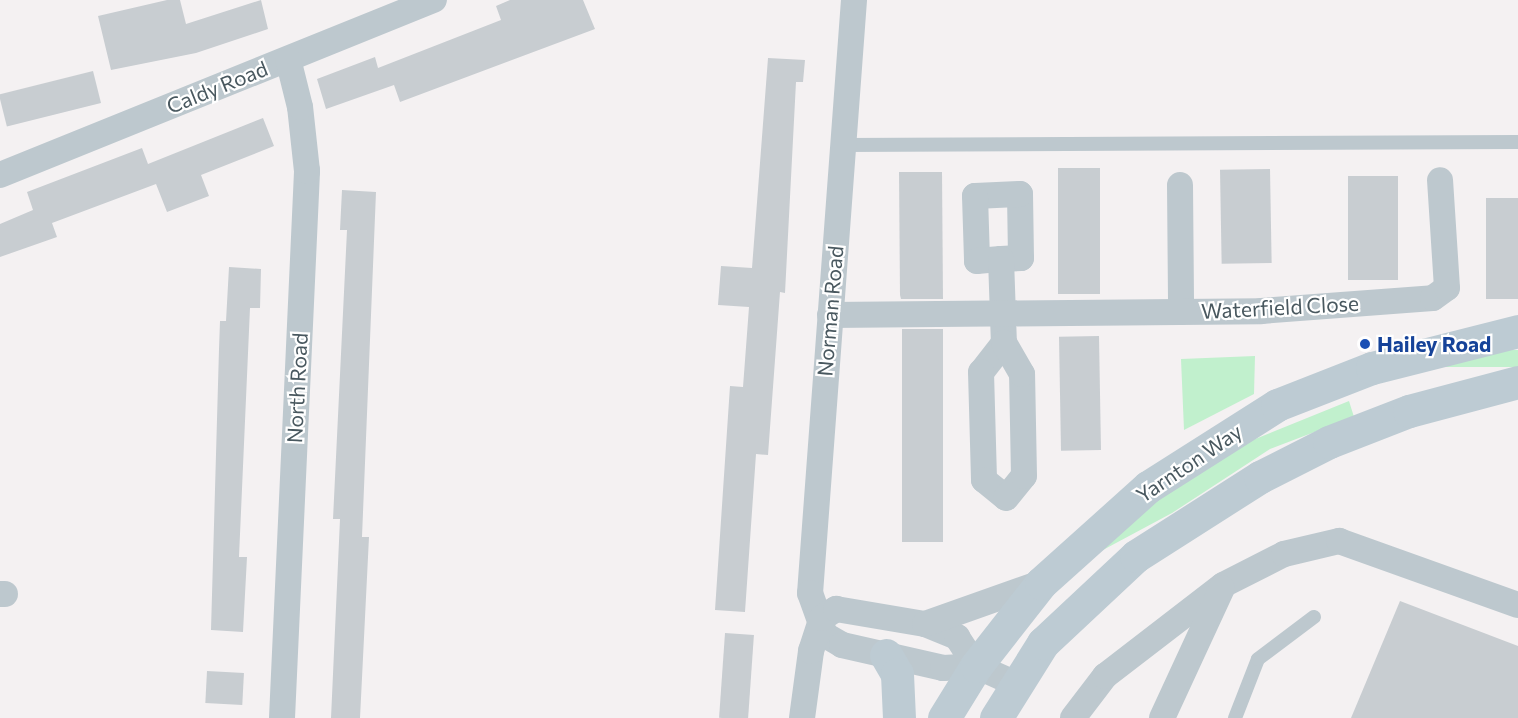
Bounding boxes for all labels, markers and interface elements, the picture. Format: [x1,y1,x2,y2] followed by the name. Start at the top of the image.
[163,55,271,119] street label: Caldy Road
[812,245,848,377] street label: Norman Road
[1200,290,1360,324] street label: Waterfield Close
[1377,331,1491,357] place label: Hailey Road
[282,332,312,444] street label: North Road
[1358,337,1372,351] marker: Hailey Road
[1131,418,1247,508] street label: Yarnton Way

